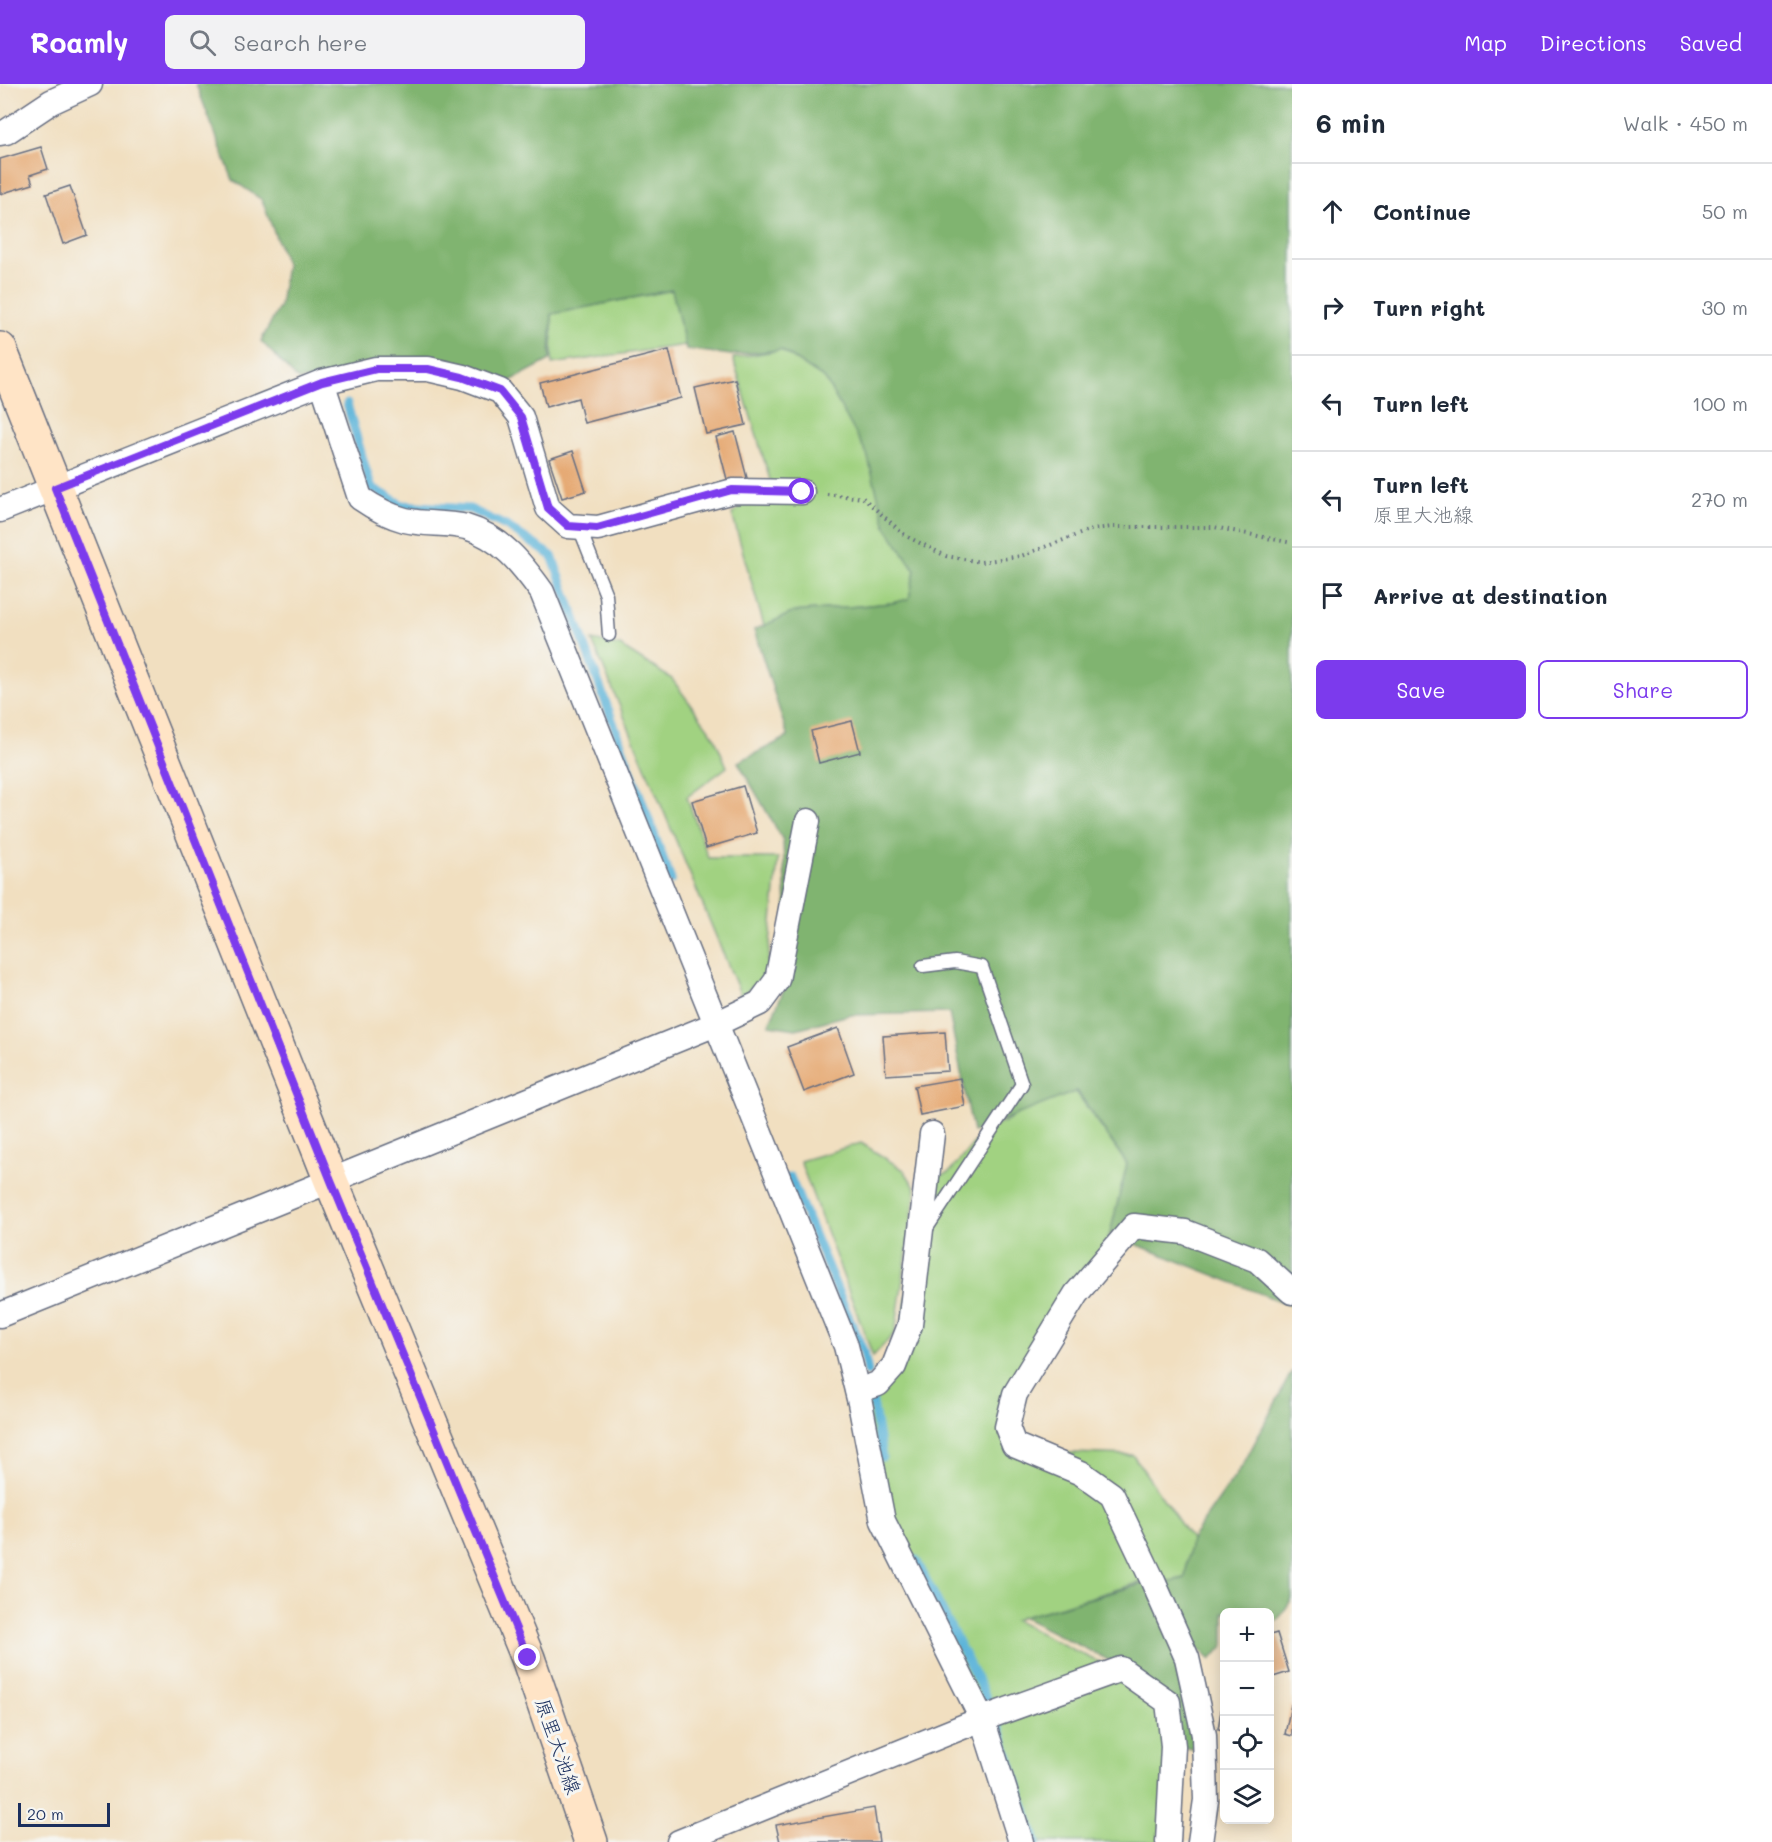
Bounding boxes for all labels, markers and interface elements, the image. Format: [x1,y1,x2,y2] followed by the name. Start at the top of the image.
[165,15,585,69] search box
[30,24,129,60] text: Roamly
[186,26,219,59] icon: search
[234,28,367,57] text: Search here
[1464,29,1507,56] text: Map
[1540,29,1647,56] text: Directions
[1680,29,1742,56] text: Saved
[1316,106,1385,140] text: 6 min
[1623,110,1748,136] text: Walk · 450 m
[1316,195,1349,228] icon: ahead
[1373,197,1471,226] text: Continue
[1702,198,1748,224] text: 50 m
[1316,291,1349,324] icon: right
[1373,293,1485,322] text: Turn right
[1702,294,1748,320] text: 30 m
[1316,387,1349,420] icon: left
[1373,389,1469,418] text: Turn left
[1692,390,1748,416] text: 100 m
[1373,470,1469,499] text: Turn left
[788,478,814,504] route start
[1316,483,1349,516] icon: left
[1691,486,1748,512] text: 270 m
[1373,501,1473,527] text: 原里大池線
[1316,579,1349,612] icon: arrive
[1373,581,1608,610] text: Arrive at destination
[1316,660,1526,719] button: Save
[1538,660,1748,719] button: Share
[1220,1608,1274,1824] map controls
[1220,1608,1274,1662] button: +
[514,1644,540,1670] route end
[1220,1662,1274,1716] button: −
[530,1694,588,1797] street label: 原里大池線
[1220,1716,1274,1770] button: locate
[1220,1770,1274,1824] button: layers
[18,1800,110,1828] scale bar
[27,1803,64,1824] text: 20 m

